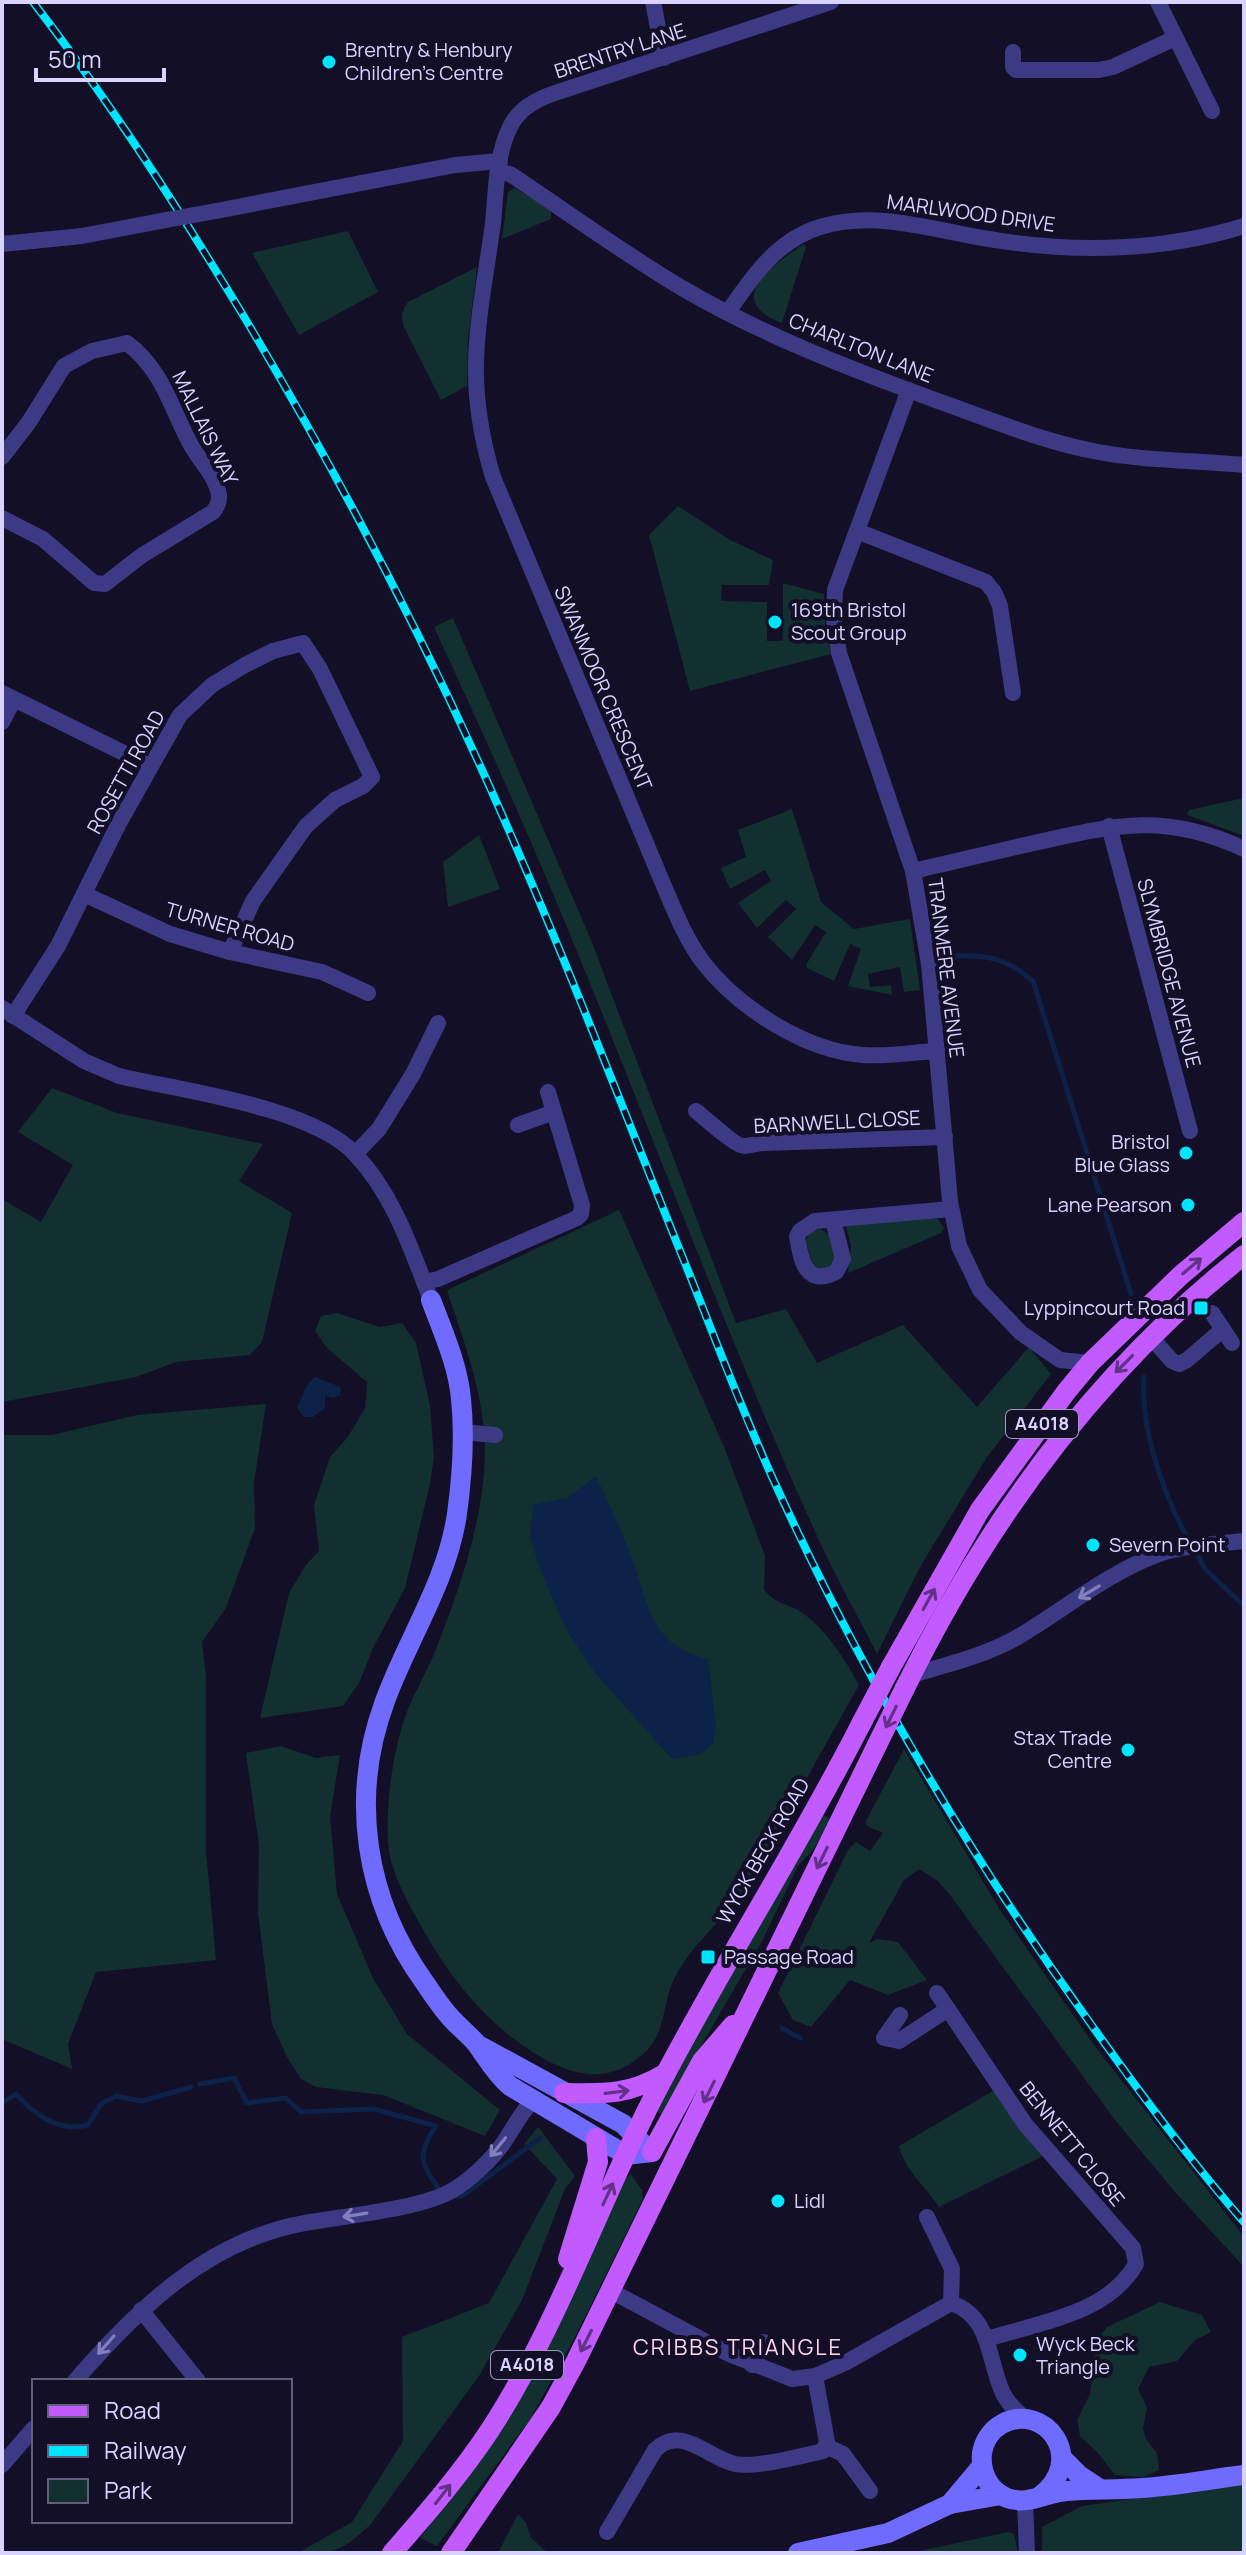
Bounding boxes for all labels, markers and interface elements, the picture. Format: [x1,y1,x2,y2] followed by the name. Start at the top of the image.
[551,17,689,84] street label: BRENTRY LANE
[36,32,164,82] scale bar
[345,36,513,86] place label: Brentry & Henbury Children's Centre
[48,42,102,75] text: 50 m
[320,53,338,71] marker: Brentry & Henbury Children's Centre
[885,187,1057,238] street label: MARLWOOD DRIVE
[785,306,937,389] street label: CHARLTON LANE
[166,366,245,490] street label: MALLAIS WAY
[548,582,659,794] street label: SWANMOOR CRESCENT
[791,596,907,646] place label: 169th Bristol Scout Group
[766,613,784,631] marker: 169th Bristol Scout Group
[80,705,171,838] street label: ROSETTI ROAD
[1131,875,1208,1070] street label: SLYMBRIDGE AVENUE
[922,876,971,1059] street label: TRANMERE AVENUE
[162,895,298,958] street label: TURNER ROAD
[753,1104,921,1139] street label: BARNWELL CLOSE
[1075,1128,1170,1178] place label: Bristol Blue Glass
[1177,1144,1195,1162] marker: Bristol Blue Glass
[1048,1191,1172,1218] place label: Lane Pearson
[1179,1196,1197,1214] marker: Lane Pearson
[1182,1257,1202,1275] one-way arrow
[1024,1294,1185,1321] place label: Lyppincourt Road
[1192,1299,1210,1317] marker: Lyppincourt Road
[1115,1354,1134,1373] one-way arrow
[1006,1410,1078,1438] road number: A4018
[1109,1531,1226,1558] place label: Severn Point
[1084,1536,1102,1554] marker: Severn Point
[1078,1584,1101,1600] one-way arrow
[922,1588,937,1612] one-way arrow
[883,1704,898,1728] one-way arrow
[1014,1724,1112,1774] place label: Stax Trade Centre
[1119,1741,1137,1759] marker: Stax Trade Centre
[710,1773,815,1929] street label: WYCK BECK ROAD
[814,1846,829,1870] one-way arrow
[724,1943,854,1970] place label: Passage Road
[699,1948,717,1966] marker: Passage Road
[1014,2076,1131,2212] street label: BENNETT CLOSE
[701,2080,716,2104] one-way arrow
[604,2084,630,2099] one-way arrow
[489,2137,507,2157] one-way arrow
[601,2182,616,2206] one-way arrow
[794,2187,825,2214] place label: Lidl
[769,2192,787,2210] marker: Lidl
[342,2208,368,2223] one-way arrow
[577,2328,593,2352] one-way arrow
[1036,2330,1136,2380] place label: Wyck Beck Triangle
[633,2332,843,2362] district label: CRIBBS TRIANGLE
[97,2335,115,2355] one-way arrow
[1011,2346,1029,2364] marker: Wyck Beck Triangle
[491,2351,563,2379] road number: A4018
[32,2379,292,2523] legend
[104,2393,161,2426] text: Road
[104,2433,187,2466] text: Railway
[104,2473,153,2506] text: Park
[434,2484,451,2505] one-way arrow

